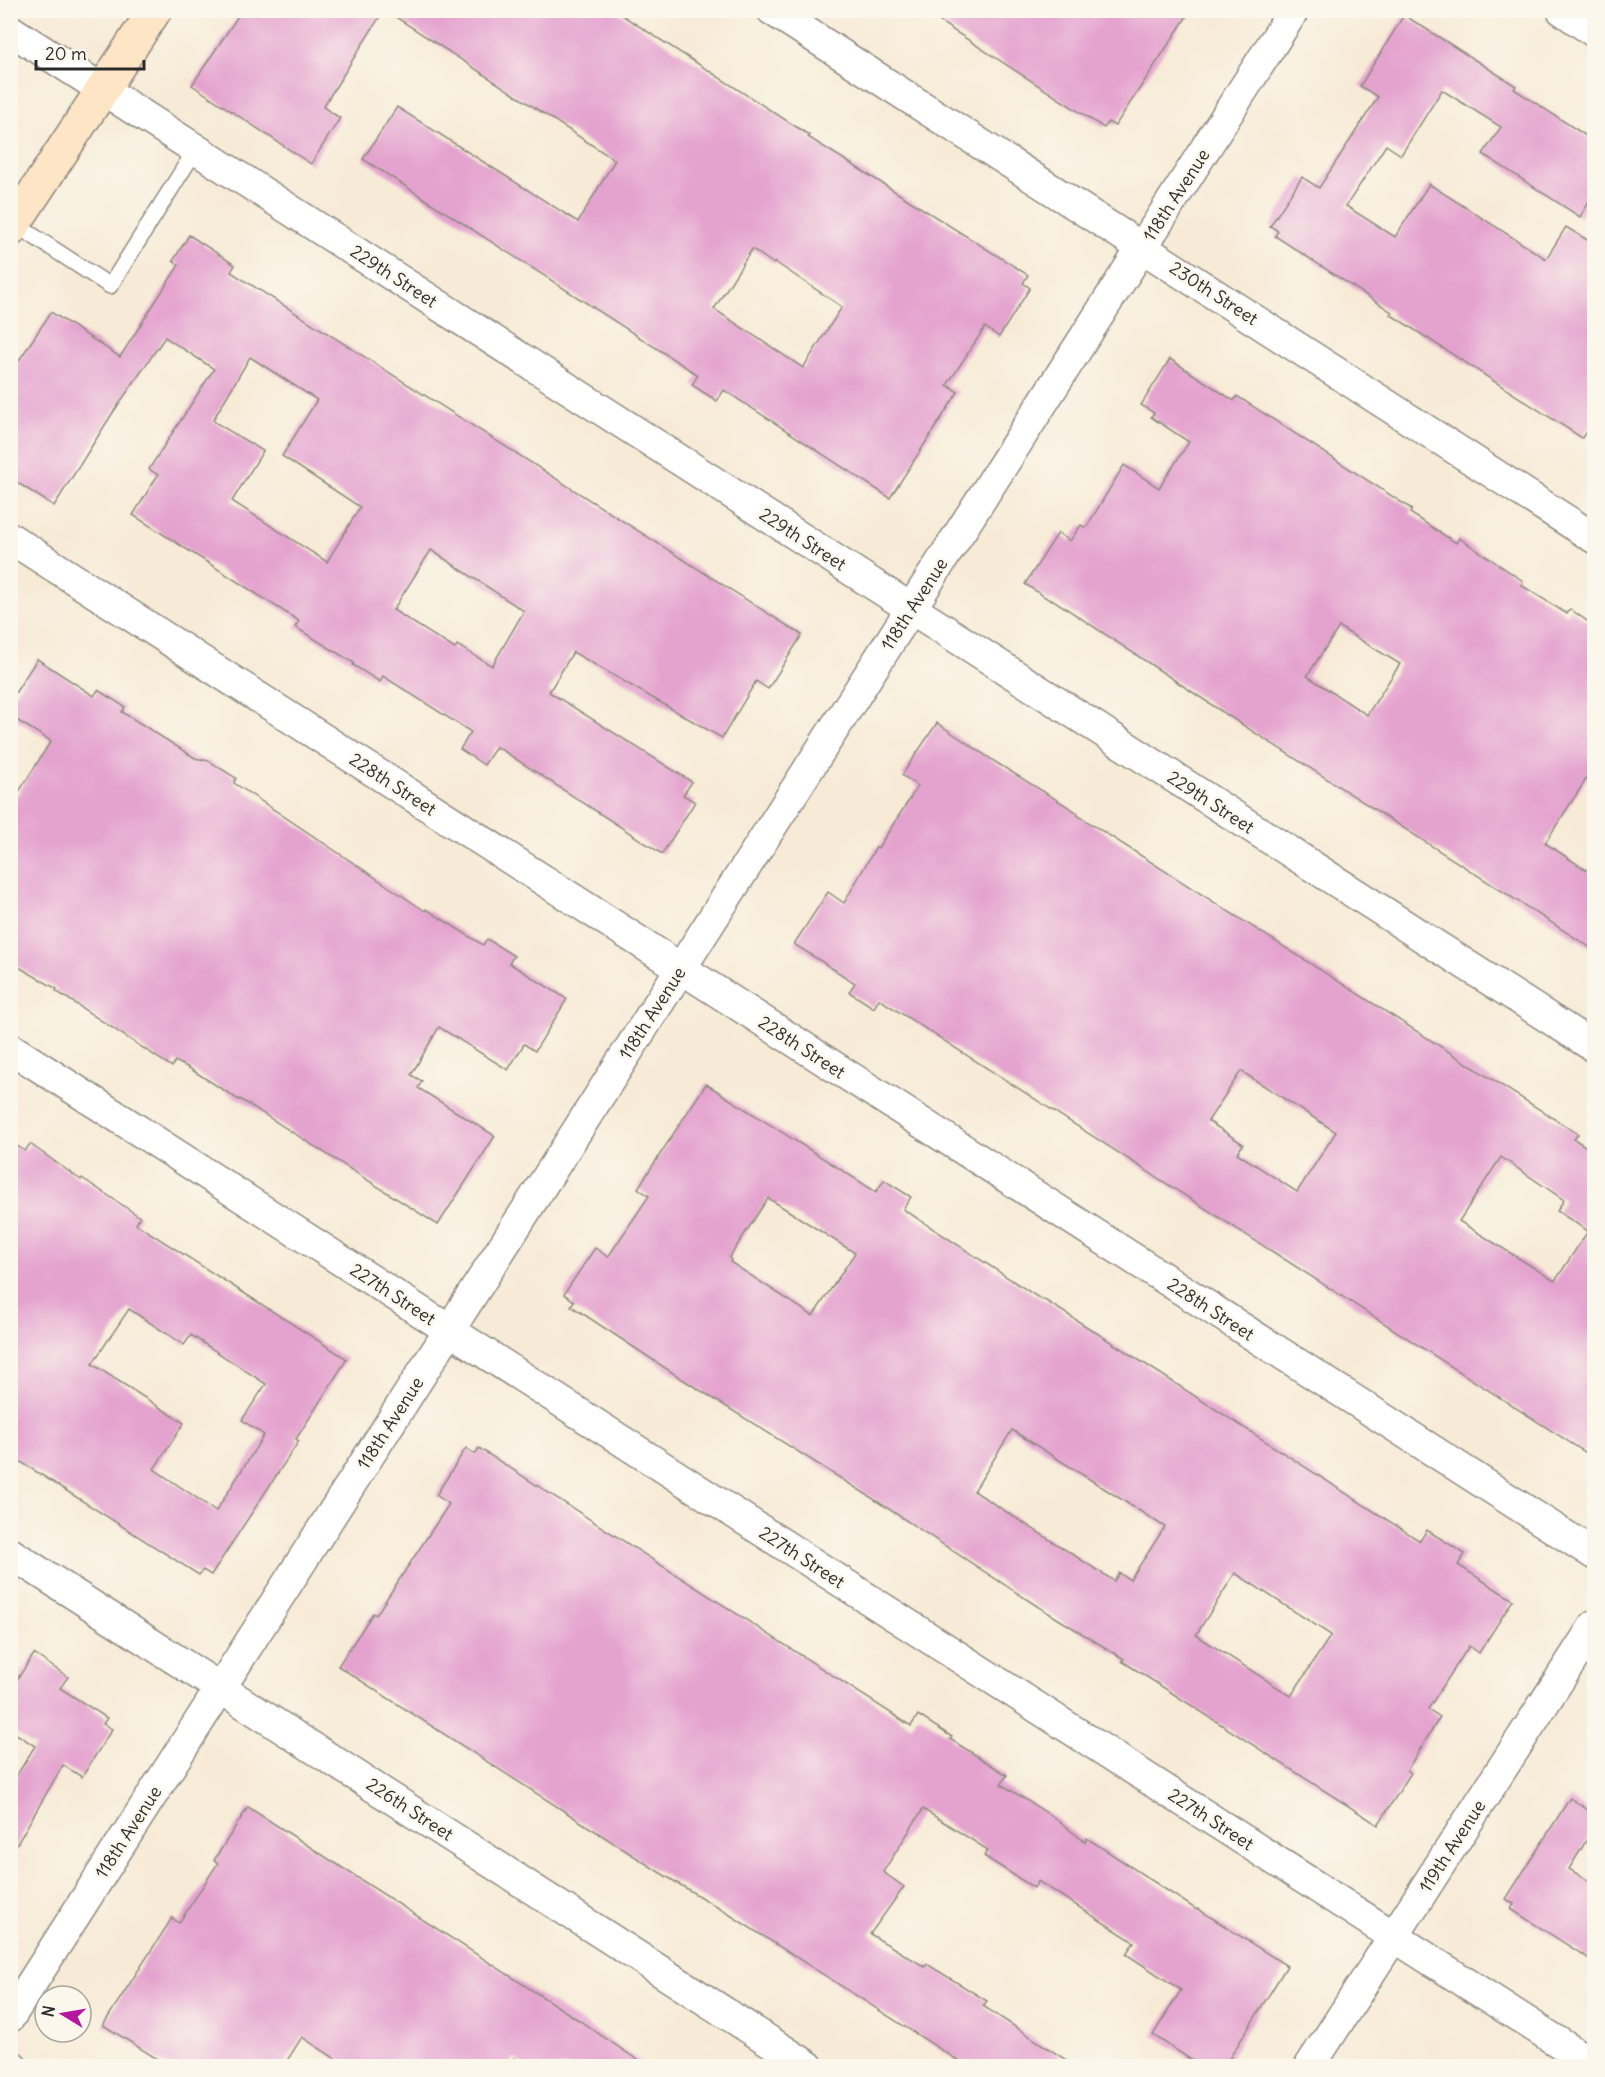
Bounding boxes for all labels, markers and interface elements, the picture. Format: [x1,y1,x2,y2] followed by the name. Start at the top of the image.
[36,33,144,71] scale bar
[45,42,87,65] text: 20 m
[1138,144,1214,246] street label: 118th Avenue
[346,239,442,313] street label: 229th Street
[1166,256,1262,330] street label: 230th Street
[755,502,851,576] street label: 229th Street
[876,553,952,655] street label: 118th Avenue
[345,747,441,821] street label: 228th Street
[1163,765,1259,839] street label: 229th Street
[614,962,690,1064] street label: 118th Avenue
[754,1010,850,1084] street label: 228th Street
[346,1258,440,1330] street label: 227th Street
[1163,1272,1259,1346] street label: 228th Street
[352,1372,428,1474] street label: 118th Avenue
[755,1521,849,1593] street label: 227th Street
[362,1772,458,1846] street label: 226th Street
[90,1781,166,1883] street label: 118th Avenue
[1164,1783,1258,1855] street label: 227th Street
[1414,1795,1490,1897] street label: 119th Avenue
[33,1984,93,2044] north arrow
[37,2004,59,2018] text: N

